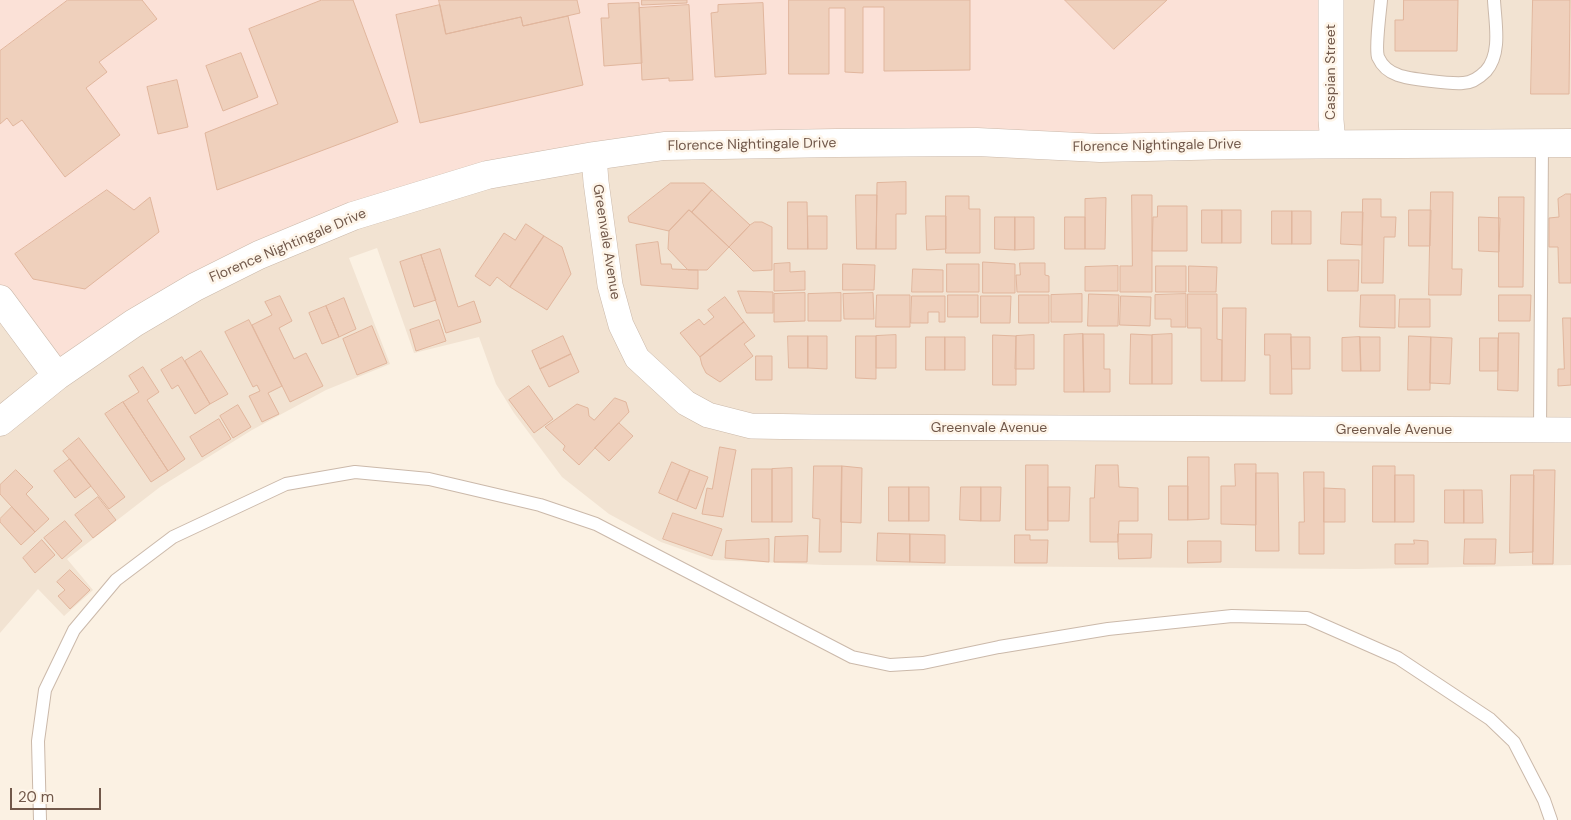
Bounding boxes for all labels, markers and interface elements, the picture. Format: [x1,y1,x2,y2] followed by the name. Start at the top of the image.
[1323,24,1339,120] street label: Caspian Street
[668,135,836,155] street label: Florence Nightingale Drive
[1073,136,1241,156] street label: Florence Nightingale Drive
[589,183,623,301] street label: Greenvale Avenue
[207,205,369,287] street label: Florence Nightingale Drive
[931,420,1047,436] street label: Greenvale Avenue
[1336,422,1452,438] street label: Greenvale Avenue
[12,778,104,810] scale bar
[18,787,54,807] text: 20 m

